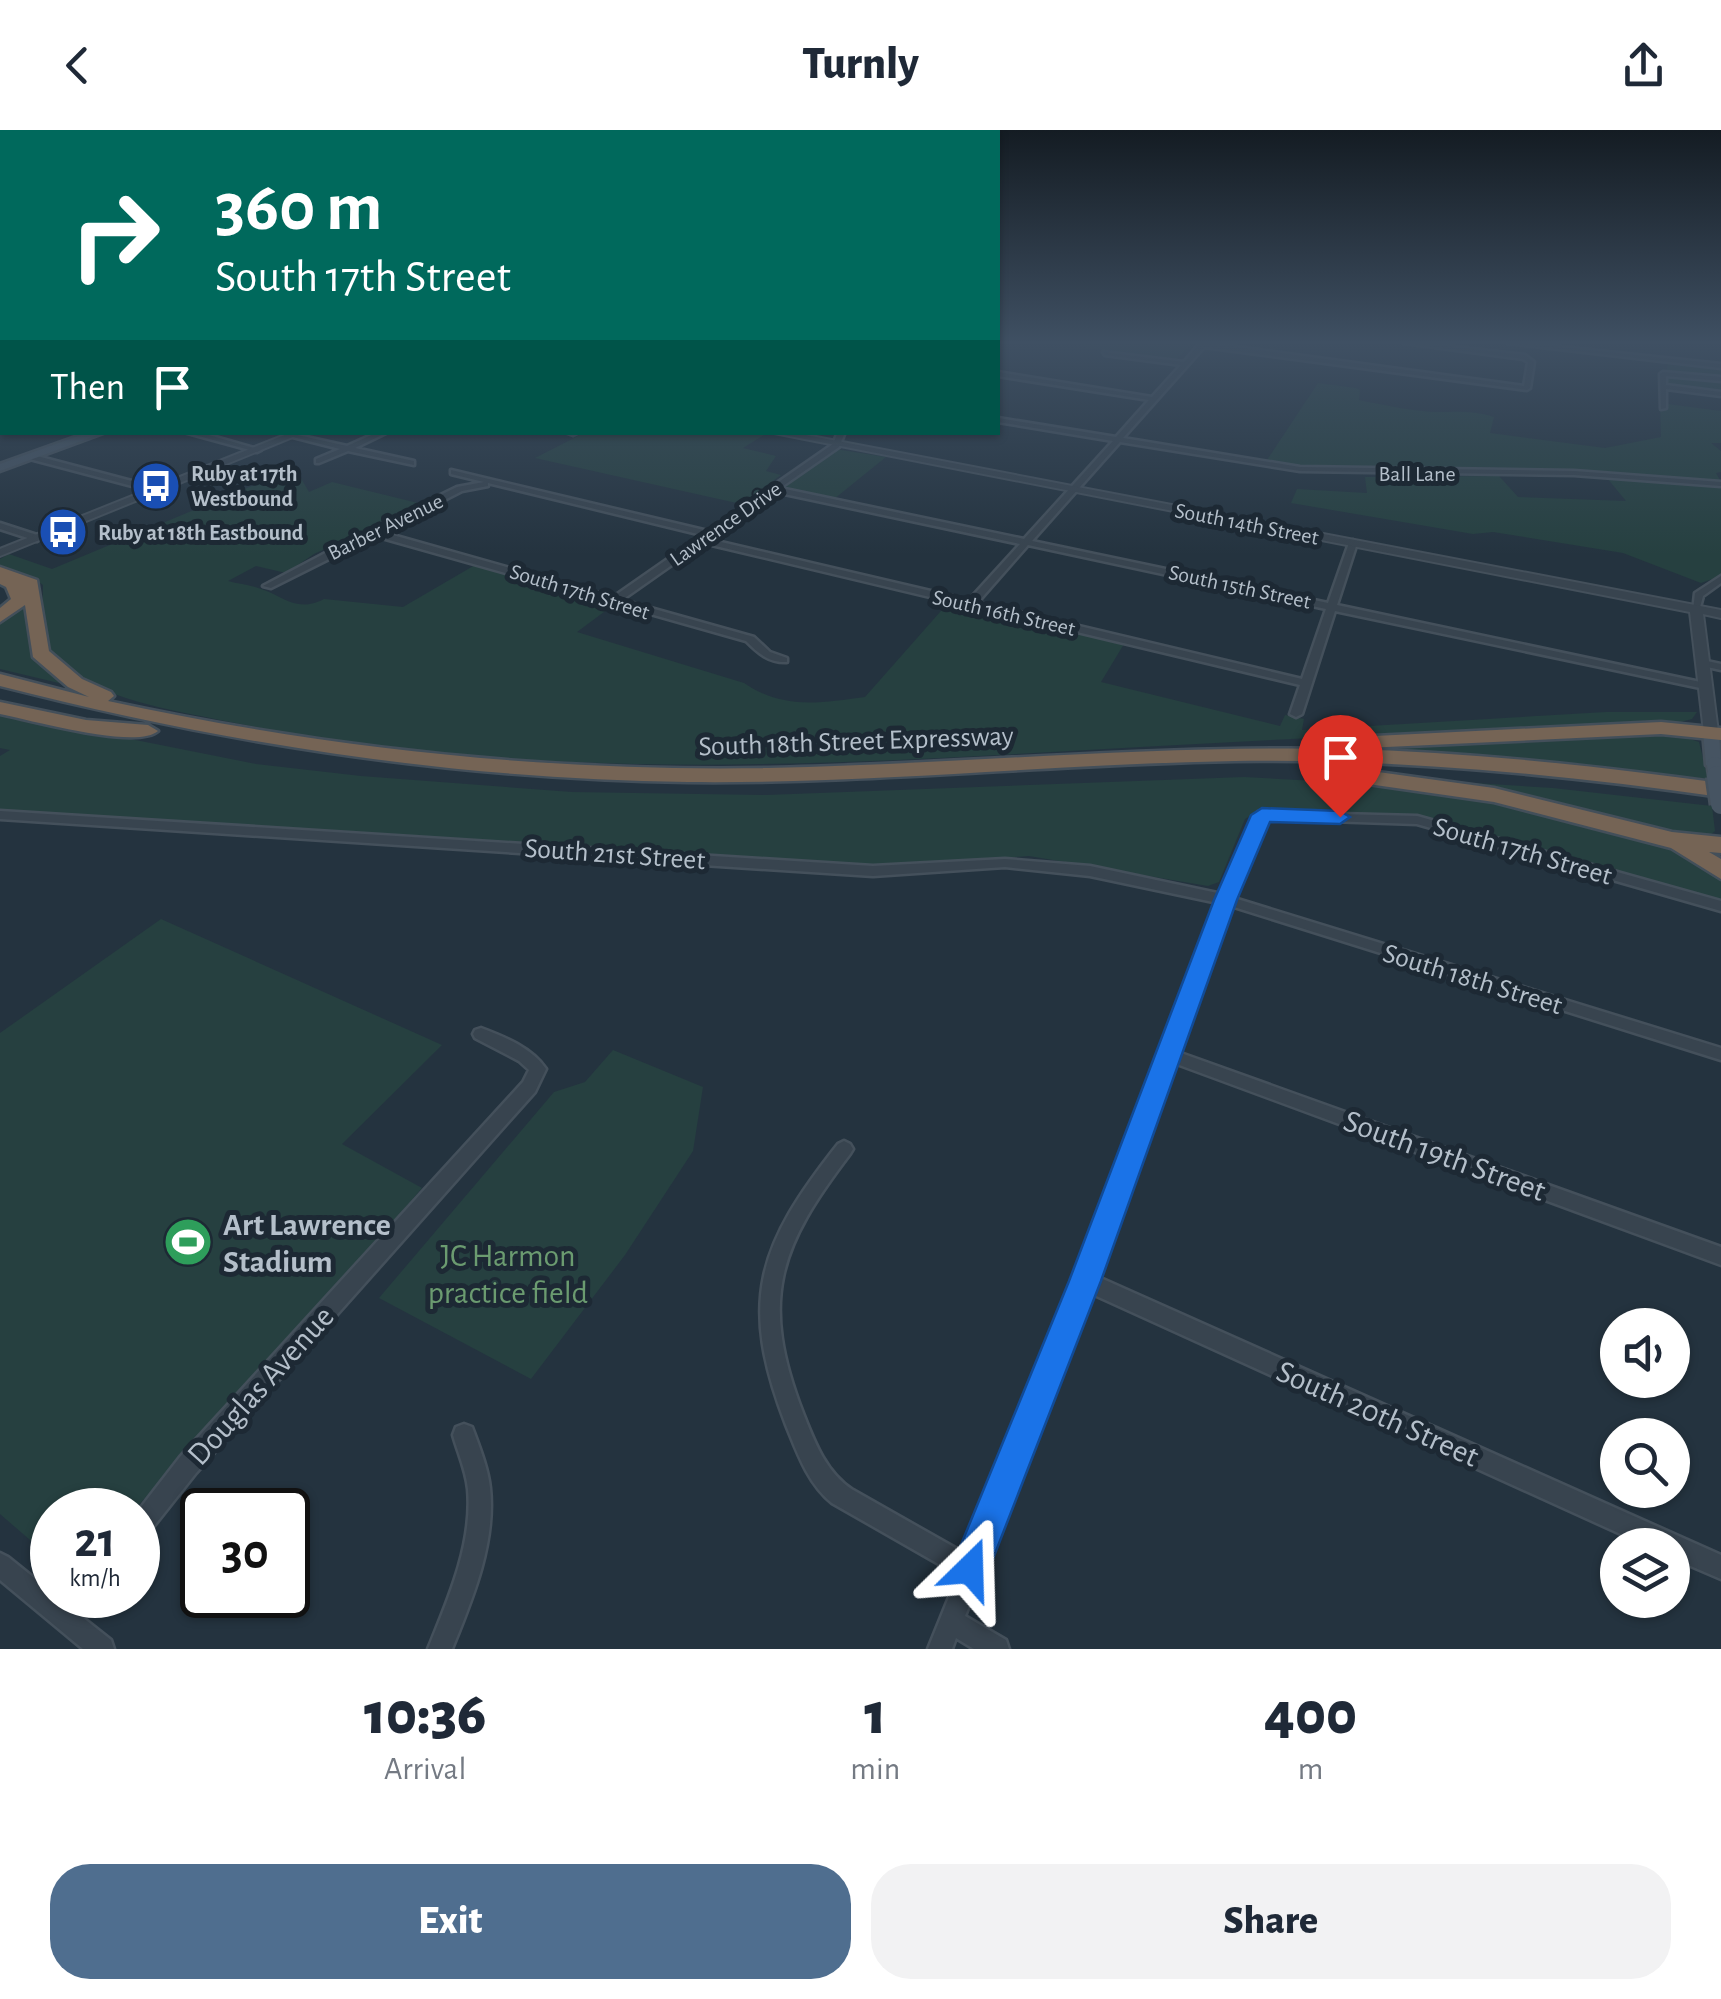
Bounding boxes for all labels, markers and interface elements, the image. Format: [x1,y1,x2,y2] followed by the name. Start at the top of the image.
[50,38,105,93] icon: back
[1616,38,1671,93] icon: share
[802,42,919,87] text: Turnly
[50,170,180,300] icon: right
[215,173,383,243] text: 360 m
[215,255,511,300] text: South 17th Street
[145,360,200,415] icon: arrive
[50,369,125,407] text: Then
[130,460,182,512] bus stop icon: Ruby at 17th Westbound
[191,463,297,510] place label: Ruby at 17th Westbound
[1378,463,1456,485] street label: Ball Lane
[666,477,785,570] street label: Lawrence Drive
[324,490,447,564] street label: Barber Avenue
[1173,499,1321,549] street label: South 14th Street
[37,506,89,558] bus stop icon: Ruby at 18th Eastbound
[98,522,304,545] place label: Ruby at 18th Eastbound
[507,560,652,624] street label: South 17th Street
[1167,561,1313,613] street label: South 15th Street
[930,586,1077,640] street label: South 16th Street
[1298,715,1383,818] pin
[698,722,1014,761] street label: South 18th Street Expressway
[1313,730,1368,785] icon: arrive
[1430,813,1615,891] street label: South 17th Street
[524,835,706,875] street label: South 21st Street
[1380,939,1565,1020] street label: South 18th Street
[1340,1105,1550,1207] street label: South 19th Street
[223,1209,391,1278] place label: Art Lawrence Stadium
[162,1216,214,1268] sports icon: Art Lawrence Stadium
[428,1240,588,1309] park label: JC Harmon practice field
[181,1300,340,1471] street label: Douglas Avenue
[1600,1308,1690,1618] map controls
[1600,1308,1690,1398] button: sound
[1272,1355,1483,1473] street label: South 20th Street
[1600,1418,1690,1508] button: search
[180,1488,310,1618] speed limit sign: 30
[74,1516,116,1566] text: 21
[918,1517,1022,1621] position arrow
[1600,1528,1690,1618] button: layers
[69,1566,121,1591] text: km/h
[364,1685,486,1745] text: 10:36
[864,1685,886,1745] text: 1
[1264,1685,1357,1745] text: 400
[384,1753,466,1785] text: Arrival
[850,1753,900,1785] text: min
[1298,1753,1323,1785] text: m
[50,1864,851,1979] button: Exit
[871,1864,1671,1979] button: Share

